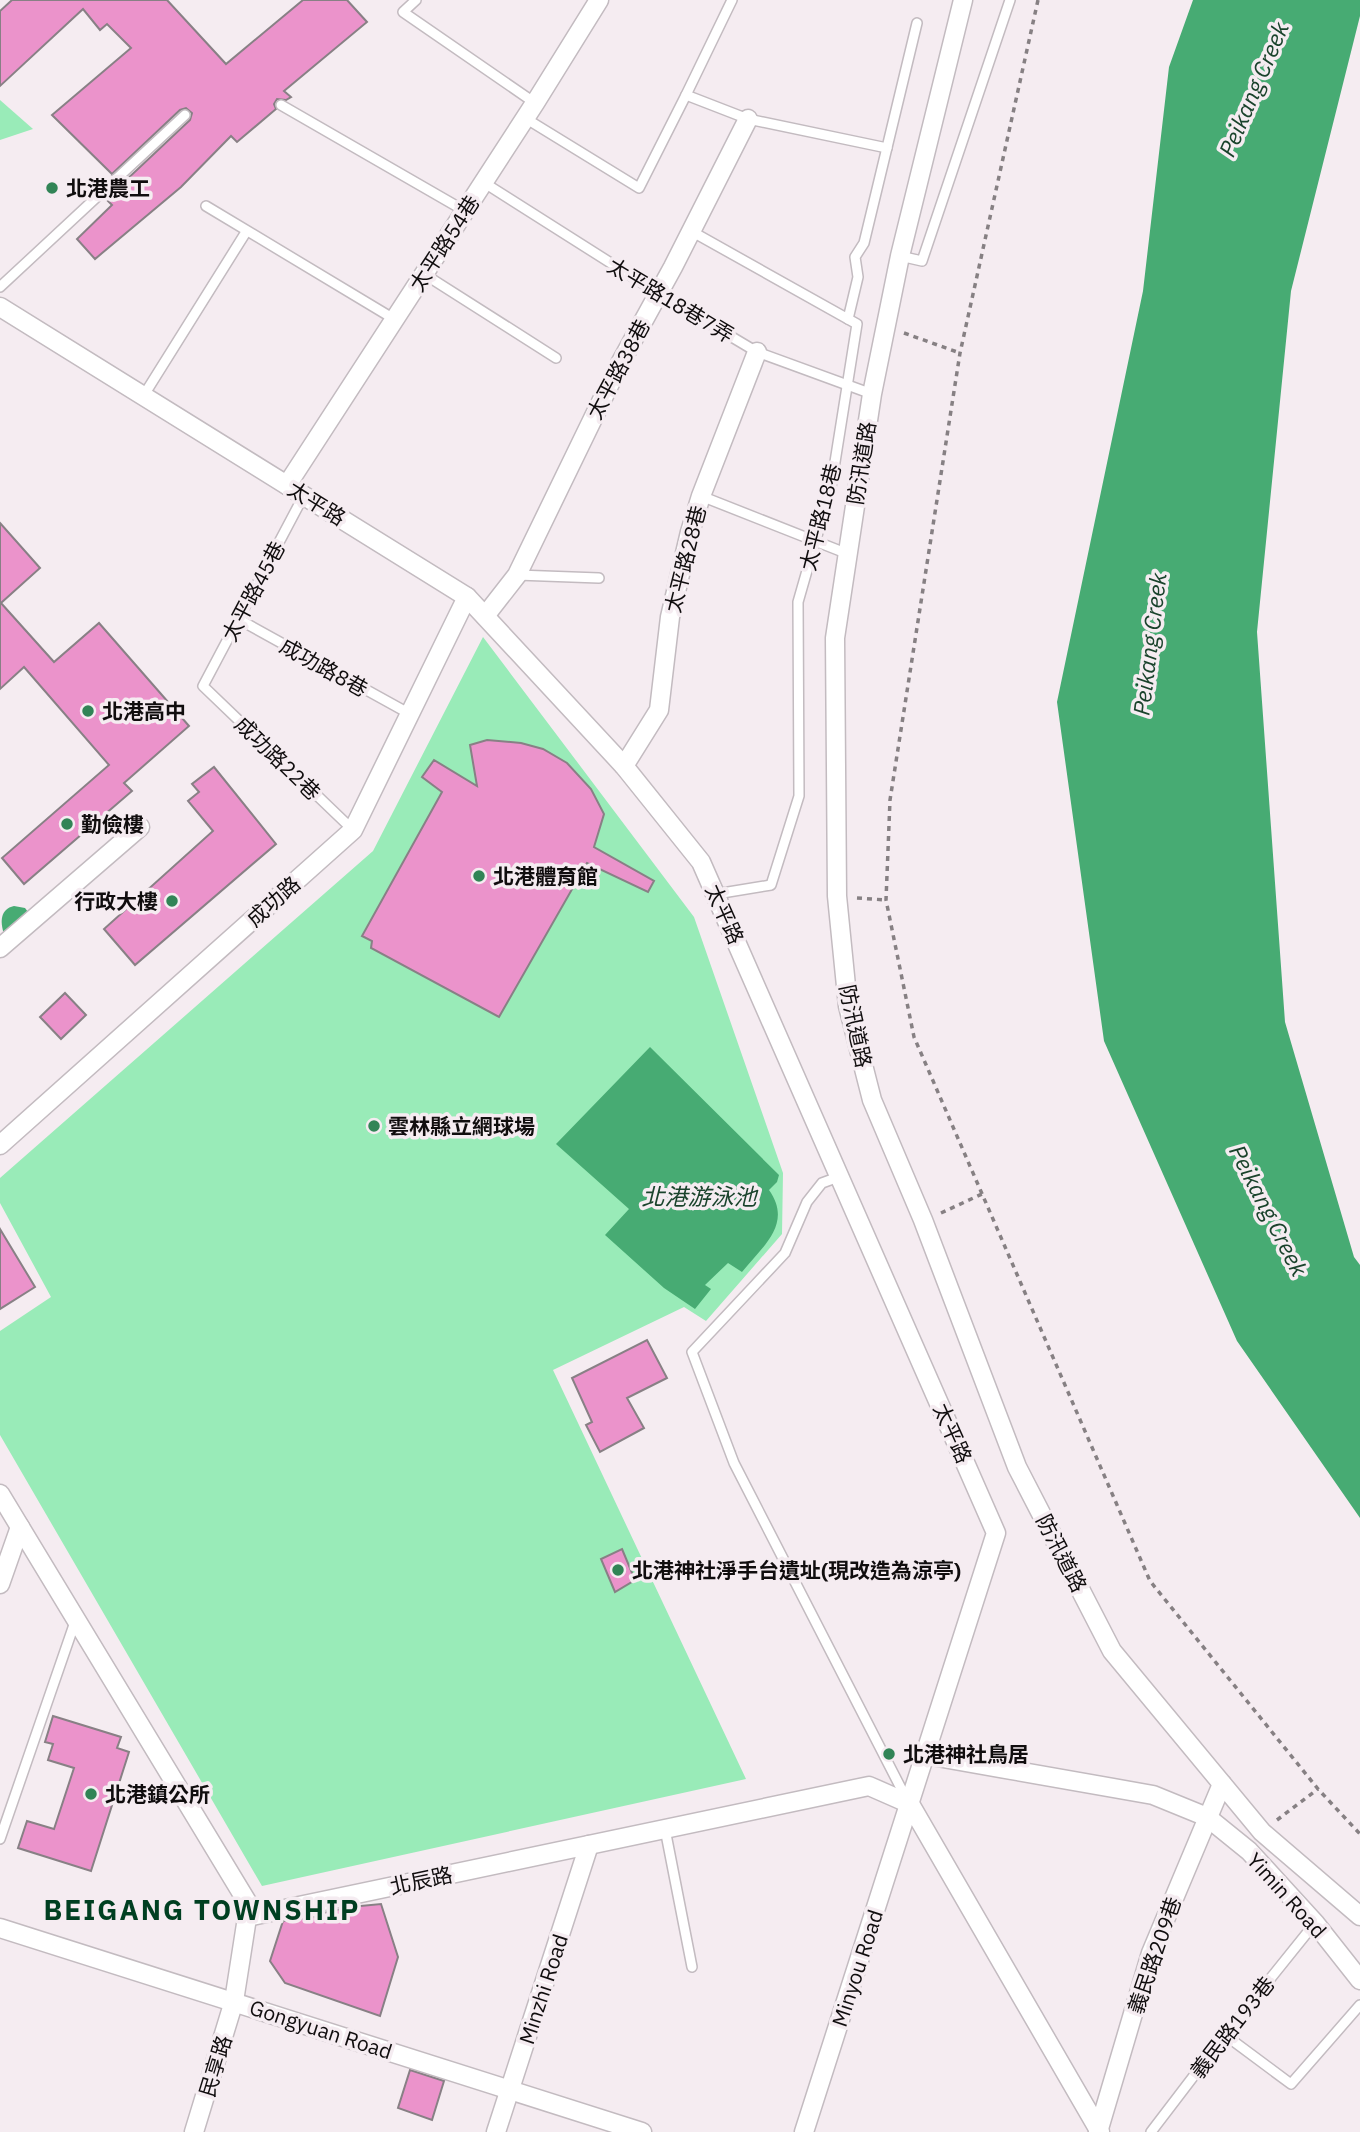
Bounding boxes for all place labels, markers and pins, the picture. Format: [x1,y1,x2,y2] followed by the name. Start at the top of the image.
[66,174,150,202] place label: 北港農工
[44,180,60,196] marker: 北港農工
[102,697,186,725] place label: 北港高中
[80,703,96,719] marker: 北港高中
[81,810,144,838] place label: 勤儉樓
[59,816,75,832] marker: 勤儉樓
[493,862,598,890] place label: 北港體育館
[471,868,487,884] marker: 北港體育館
[74,887,158,915] place label: 行政大樓
[164,893,180,909] marker: 行政大樓
[388,1112,535,1140] place label: 雲林縣立網球場
[366,1118,382,1134] marker: 雲林縣立網球場
[632,1556,961,1584] place label: 北港神社淨手台遺址(現改造為涼亭)
[610,1562,626,1578] marker: 北港神社淨手台遺址(現改造為涼亭)
[903,1740,1029,1768] place label: 北港神社鳥居
[881,1746,897,1762] marker: 北港神社鳥居
[105,1780,210,1808] place label: 北港鎮公所
[83,1786,99,1802] marker: 北港鎮公所

